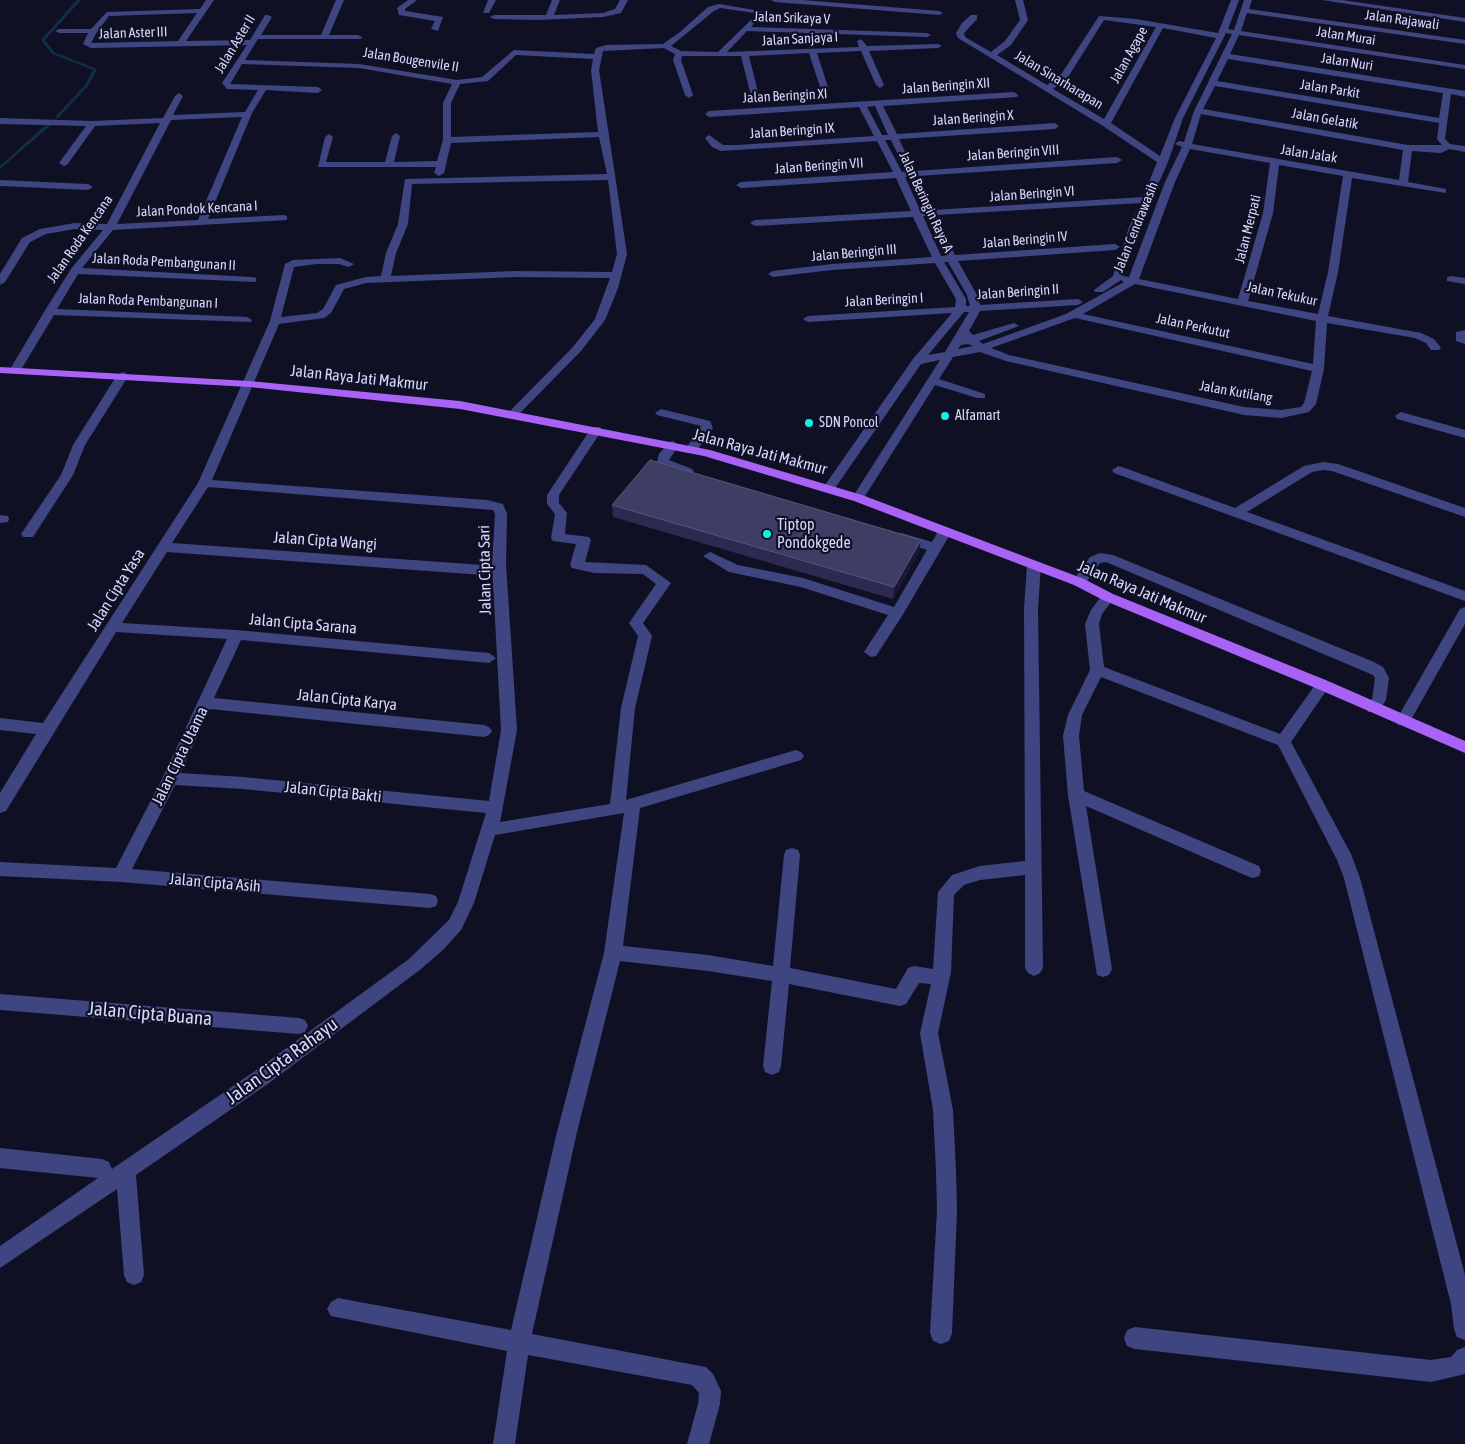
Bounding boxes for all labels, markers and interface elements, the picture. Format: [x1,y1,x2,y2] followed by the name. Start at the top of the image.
[1364,6,1440,34] street label: Jalan Rajawali
[753,8,831,28] street label: Jalan Srikaya V
[211,12,259,76] street label: Jalan Aster II
[98,23,168,43] street label: Jalan Aster III
[1315,23,1377,49] street label: Jalan Murai
[1107,24,1151,86] street label: Jalan Agape
[761,29,839,49] street label: Jalan Sanjaya I
[362,44,460,76] street label: Jalan Bougenvile II
[1012,47,1106,113] street label: Jalan Sinarharapan
[1320,50,1374,74] street label: Jalan Nuri
[901,75,991,97] street label: Jalan Beringin XII
[1299,76,1361,102] street label: Jalan Parkit
[742,85,828,107] street label: Jalan Beringin XI
[1290,105,1360,133] street label: Jalan Gelatik
[932,107,1014,129] street label: Jalan Beringin X
[749,120,835,142] street label: Jalan Beringin IX
[966,141,1060,165] street label: Jalan Beringin VIII
[1279,141,1339,167] street label: Jalan Jalak
[895,149,957,255] street label: Jalan Beringin Raya A
[774,155,864,177] street label: Jalan Beringin VII
[1110,179,1162,275] street label: Jalan Cendrawasih
[989,183,1075,205] street label: Jalan Beringin VI
[44,192,116,286] street label: Jalan Roda Kencana
[1231,193,1265,265] street label: Jalan Merpati
[136,197,258,221] street label: Jalan Pondok Kencana I
[982,228,1068,252] street label: Jalan Beringin IV
[811,241,897,265] street label: Jalan Beringin III
[92,250,236,274] street label: Jalan Roda Pembangunan II
[1245,278,1319,310] street label: Jalan Tekukur
[976,281,1060,303] street label: Jalan Beringin II
[78,290,218,312] street label: Jalan Roda Pembangunan I
[844,290,924,310] street label: Jalan Beringin I
[1155,310,1231,342] street label: Jalan Perkutut
[289,361,429,395] street label: Jalan Raya Jati Makmur
[1198,377,1274,407] street label: Jalan Kutilang
[955,408,1001,424] place label: Alfamart
[939,410,951,422] marker: Alfamart
[819,415,878,431] place label: SDN Poncol
[803,417,815,429] marker: SDN Poncol
[691,425,829,479] street label: Jalan Raya Jati Makmur
[777,515,851,553] place label: Tiptop Pondokgede
[475,525,495,615] street label: Jalan Cipta Sari
[273,528,377,554] street label: Jalan Cipta Wangi
[761,528,773,540] marker: Tiptop Pondokgede
[83,545,149,635] street label: Jalan Cipta Yasa
[1075,556,1209,628] street label: Jalan Raya Jati Makmur
[248,610,358,638] street label: Jalan Cipta Sarana
[296,685,398,715] street label: Jalan Cipta Karya
[148,704,212,808] street label: Jalan Cipta Utama
[284,777,382,807] street label: Jalan Cipta Bakti
[168,869,262,897] street label: Jalan Cipta Asih
[87,997,213,1031] street label: Jalan Cipta Buana
[222,1013,342,1109] street label: Jalan Cipta Rahayu

